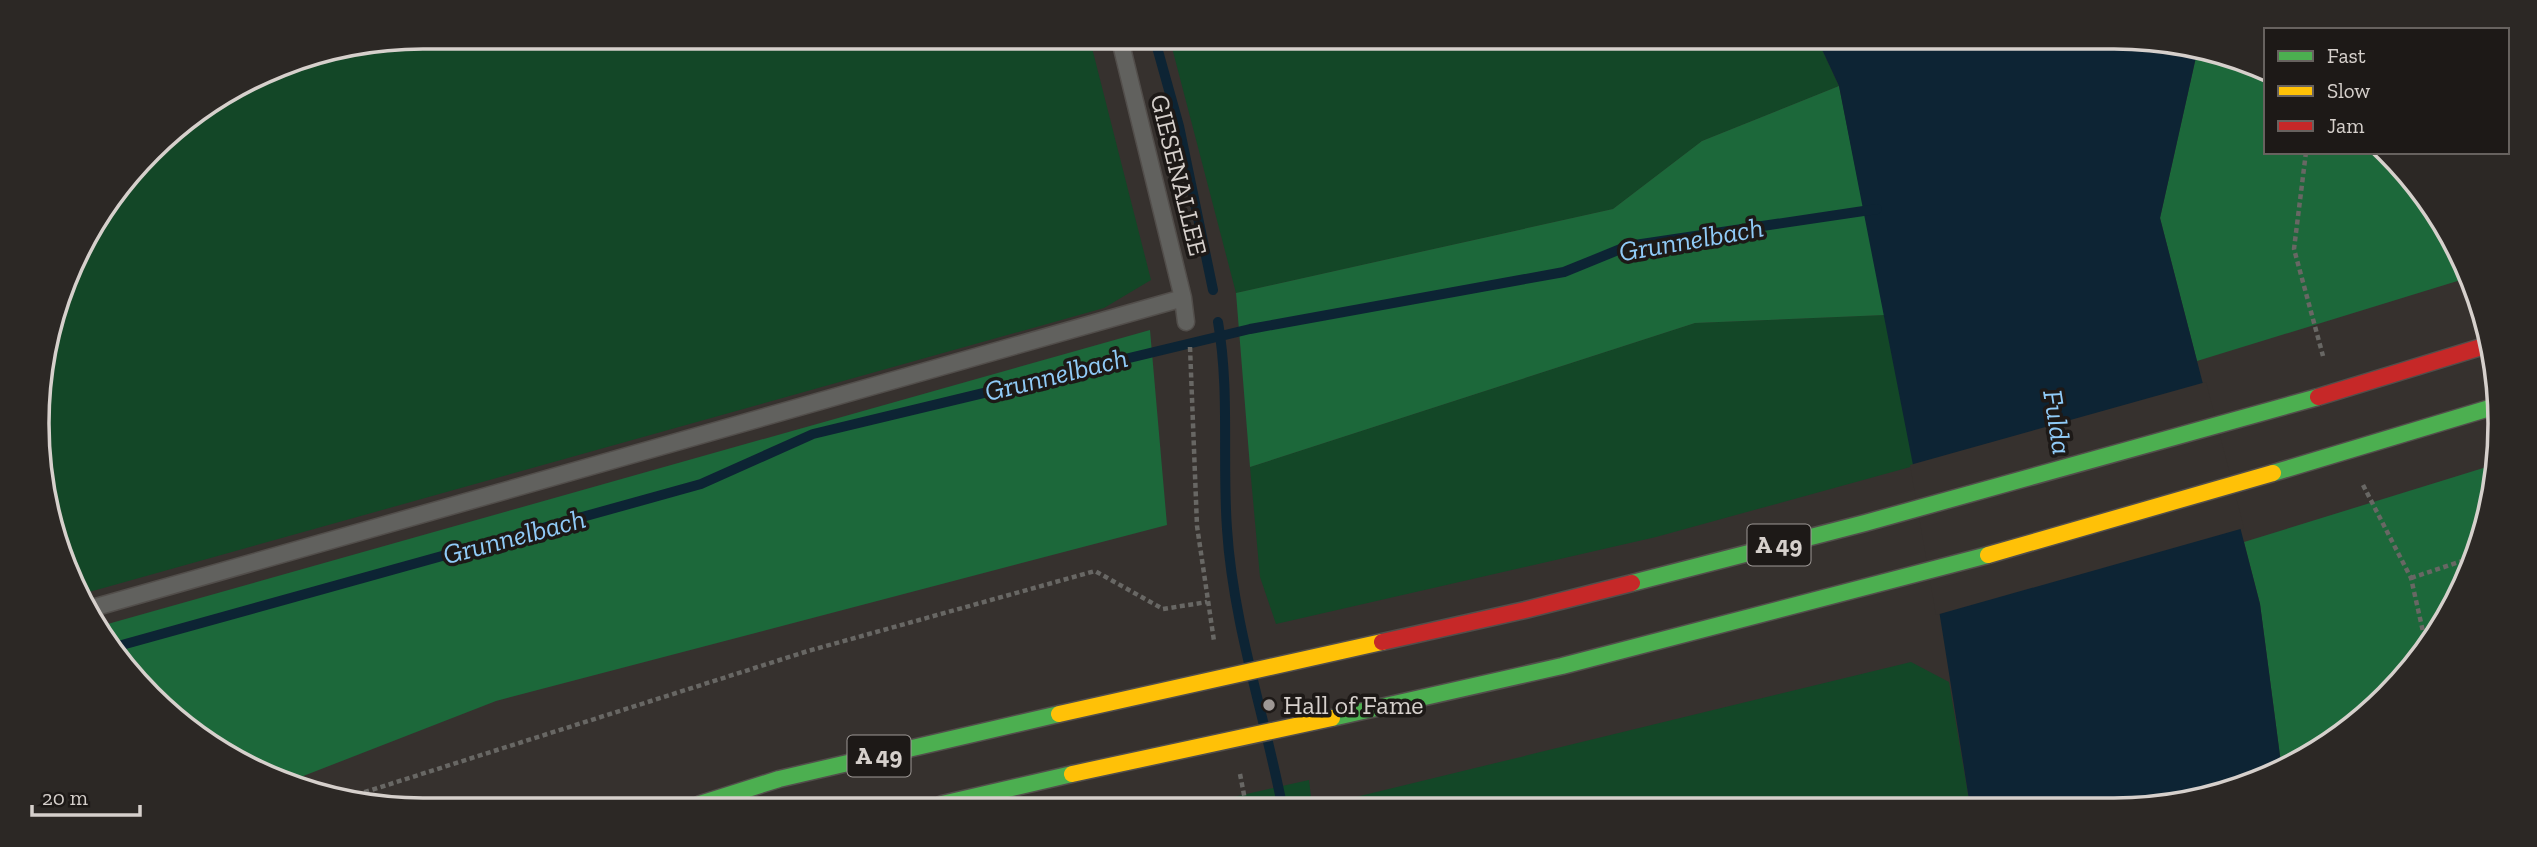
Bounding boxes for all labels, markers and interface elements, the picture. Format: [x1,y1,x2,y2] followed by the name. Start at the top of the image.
[2264,28,2509,154] legend
[2327,43,2366,68] text: Fast
[2327,78,2370,103] text: Slow
[1143,91,1215,259] street label: GIESENALLEE
[2327,113,2364,138] text: Jam
[1616,211,1766,268] water label: Grunnelbach
[981,341,1131,408] water label: Grunnelbach
[2036,387,2079,457] water label: Fulda
[439,502,589,571] water label: Grunnelbach
[1748,524,1810,566] road number: A 49
[1283,689,1424,721] place label: Hall of Fame
[1261,697,1277,713] marker: Hall of Fame
[848,736,910,776] road number: A 49
[32,774,140,818] scale bar
[42,785,88,810] text: 20 m

